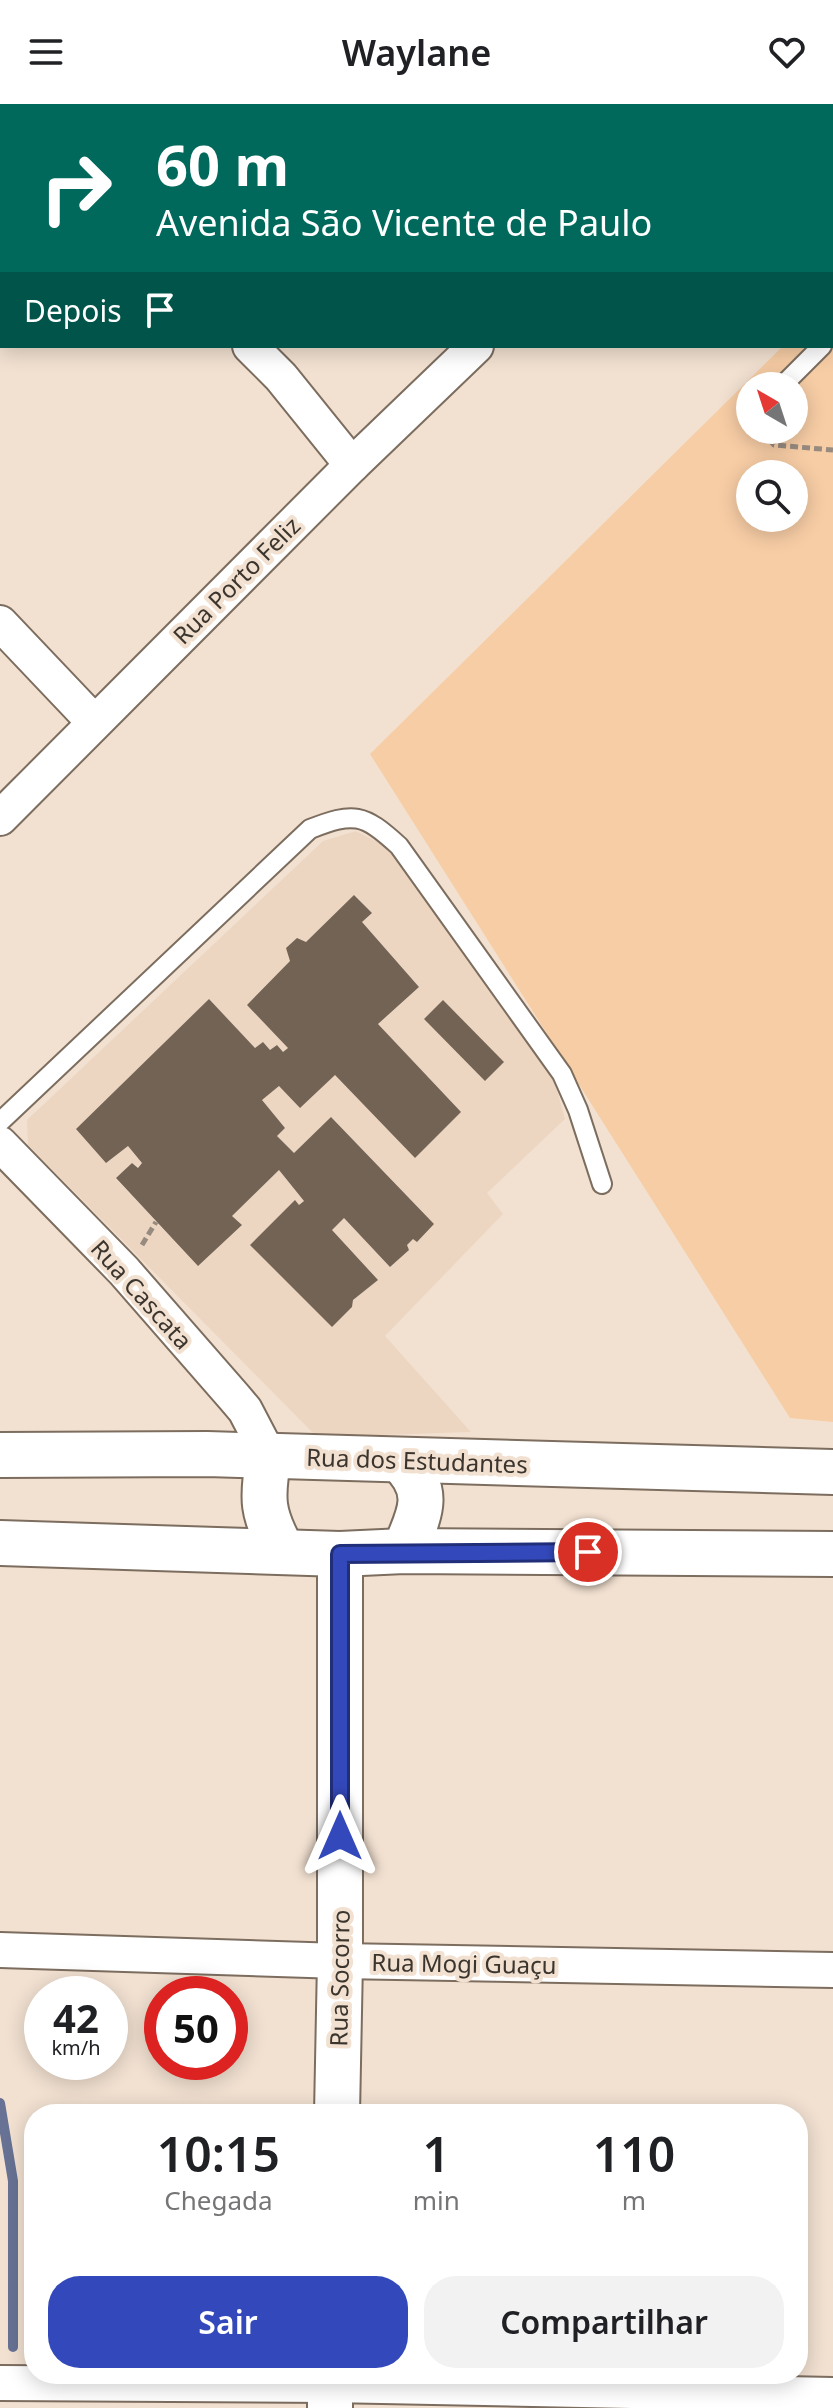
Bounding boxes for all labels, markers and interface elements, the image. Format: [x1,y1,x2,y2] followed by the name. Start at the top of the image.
[342,28,491,77] text: Waylane
[24,30,68,74] icon: menu
[765,30,809,74] icon: heart
[156,126,289,202] text: 60 m
[24,136,128,240] icon: right
[156,198,652,247] text: Avenida São Vicente de Paulo
[138,288,182,332] icon: arrive
[24,290,122,331] text: Depois
[736,372,808,444] north arrow
[736,372,808,532] map controls
[736,460,808,532] button: search
[165,509,307,651] street label: Rua Porto Feliz
[84,1232,200,1356] street label: Rua Cascata
[306,1440,528,1480] street label: Rua dos Estudantes
[554,1518,622,1586] pin
[566,1530,610,1574] icon: arrive
[298,1794,382,1878] position arrow
[321,1909,357,2047] street label: Rua Socorro
[371,1945,557,1981] street label: Rua Mogi Guaçu
[144,1976,248,2080] speed limit sign: 50
[53,1990,99,2045] text: 42
[51,2034,101,2061] text: km/h
[157,2121,280,2186] text: 10:15
[423,2121,450,2186] text: 1
[593,2121,675,2186] text: 110
[164,2182,273,2218] text: Chegada
[413,2182,460,2218] text: min
[622,2182,646,2218] text: m
[48,2276,408,2368] button: Sair
[424,2276,784,2368] button: Compartilhar

